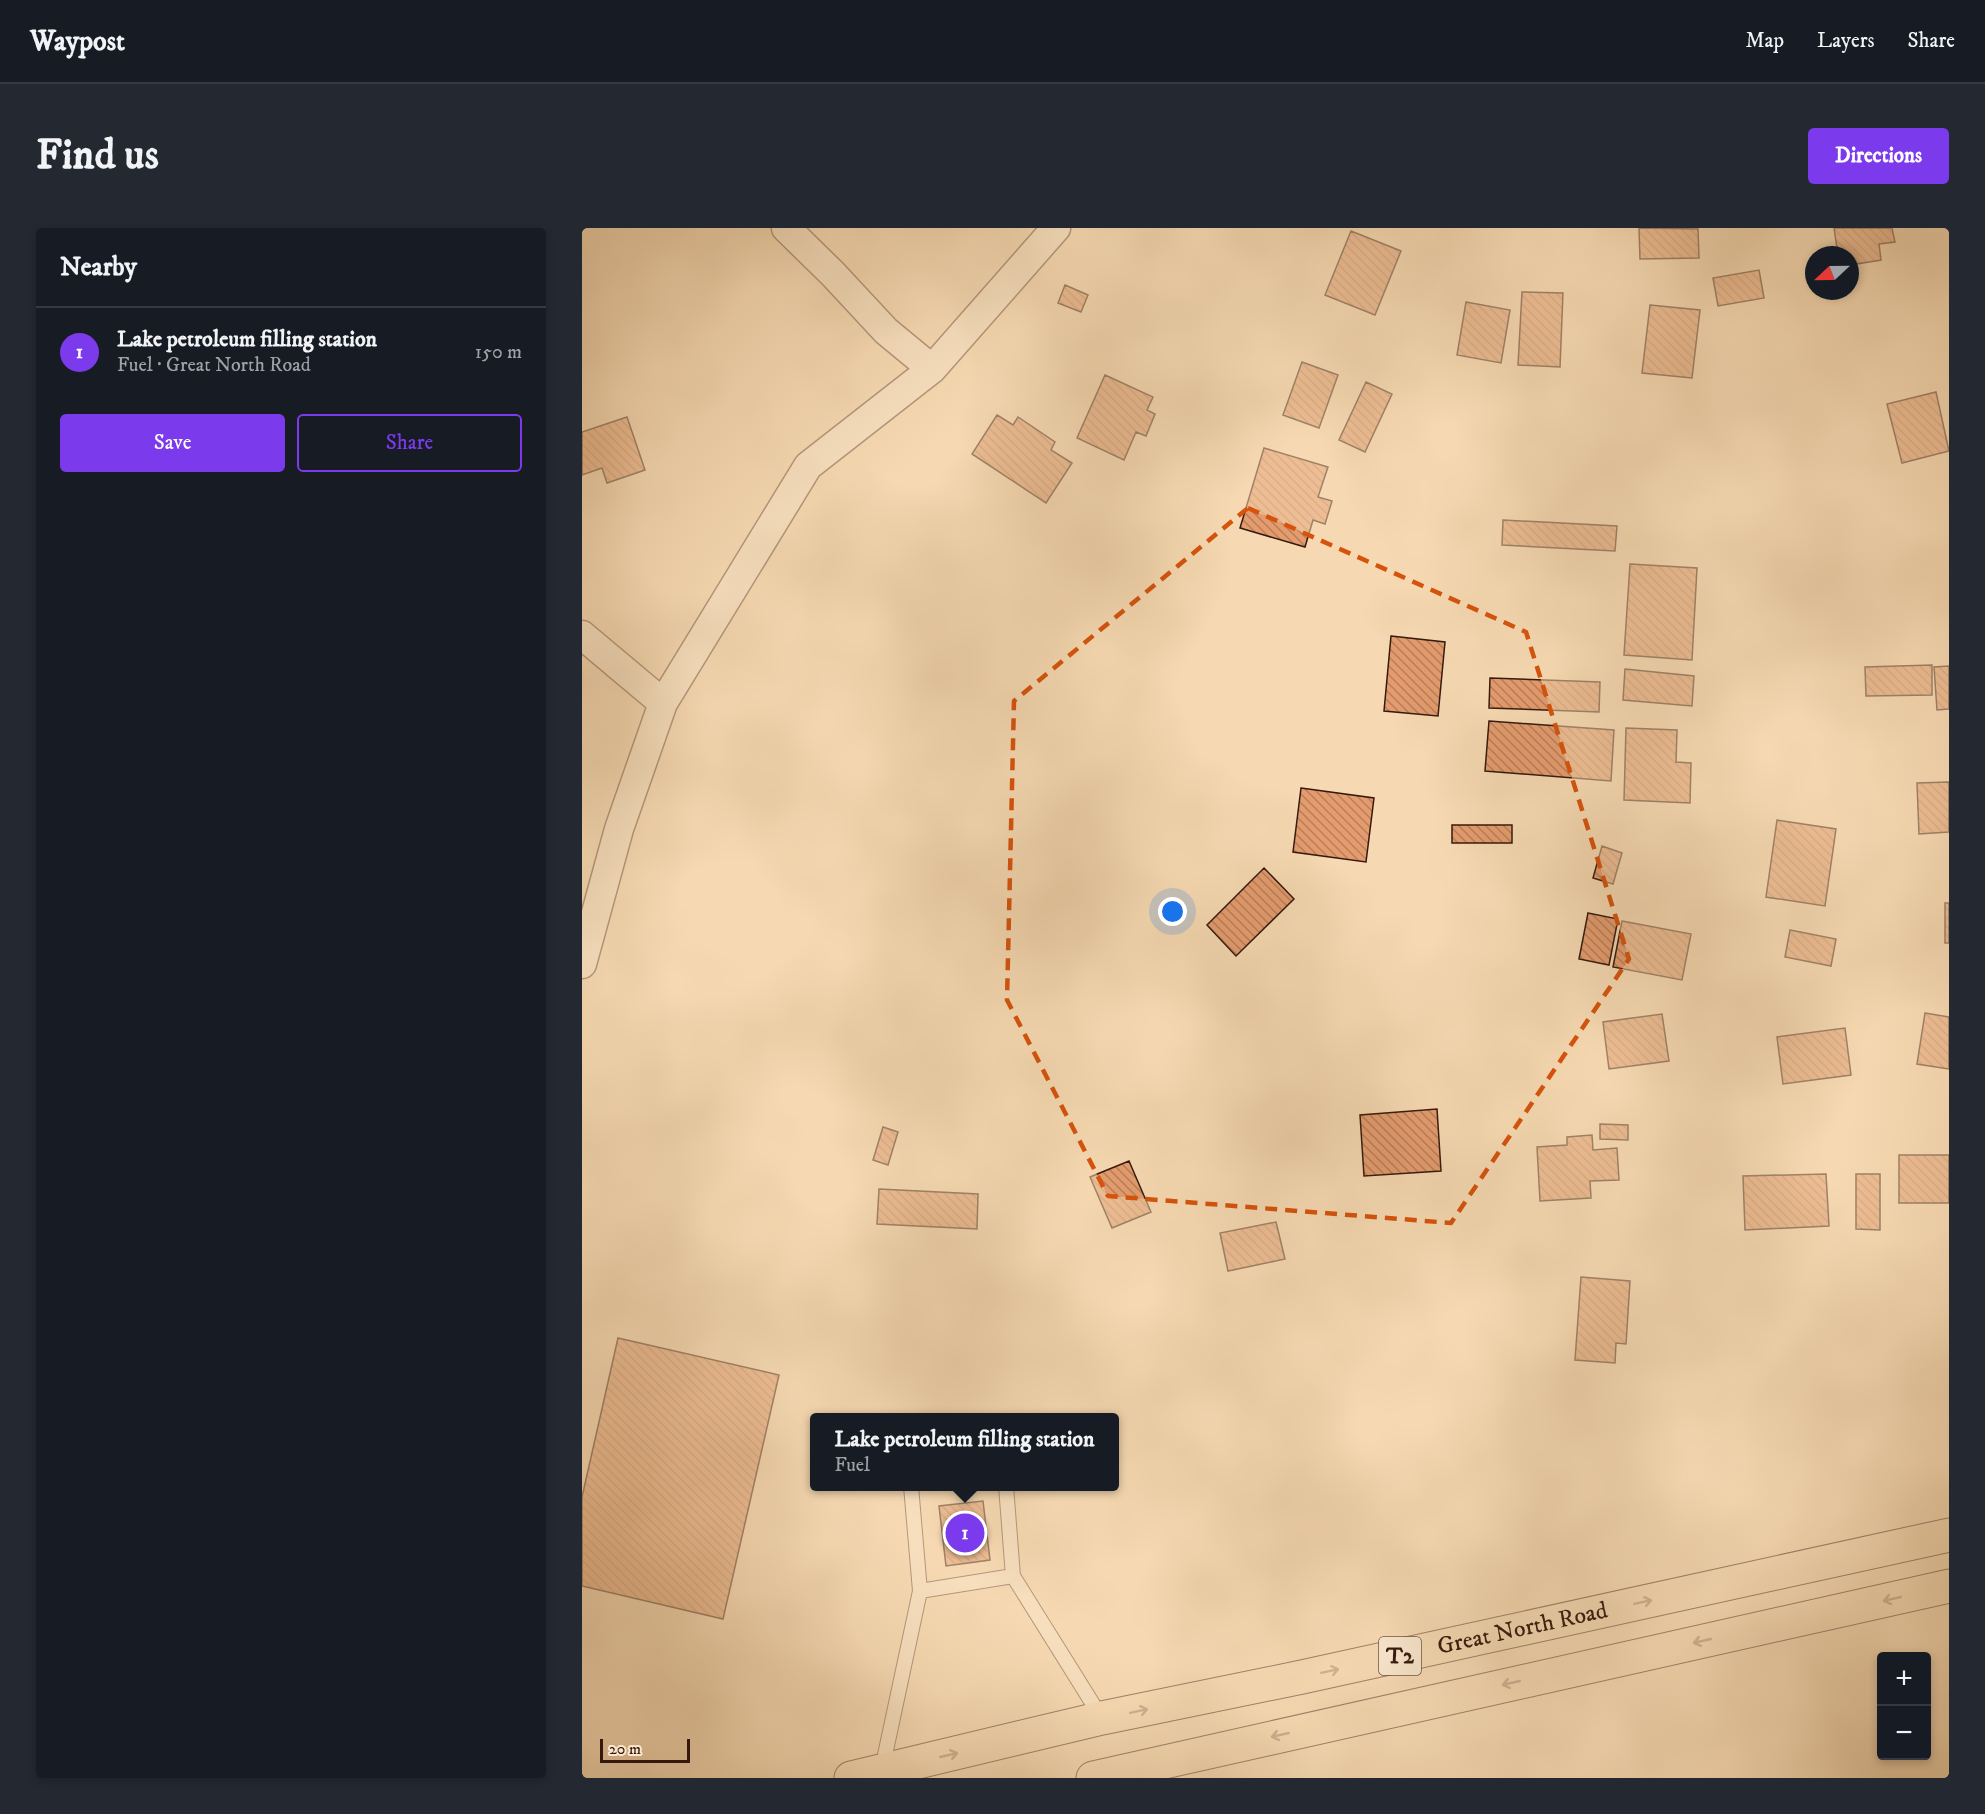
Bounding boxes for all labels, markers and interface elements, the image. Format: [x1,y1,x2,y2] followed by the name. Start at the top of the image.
[30,24,125,59] text: Waypost
[1745,28,1784,54] text: Map
[1817,28,1875,54] text: Layers
[1908,28,1955,54] text: Share
[1808,128,1949,184] button: Directions
[36,130,159,182] text: Find us
[1805,246,1859,300] north arrow
[60,251,137,284] text: Nearby
[117,326,377,353] text: Lake petroleum filling station
[76,340,83,365] text: 1
[475,340,522,365] text: 150 m
[117,353,311,378] text: Fuel · Great North Road
[60,414,285,472] button: Save
[297,414,522,472] button: Share
[1158,897,1187,926] your location
[810,1413,1119,1491] popup
[834,1426,1095,1453] text: Lake petroleum filling station
[834,1453,870,1478] text: Fuel
[946,1510,985,1556] pin: 1
[1883,1593,1902,1605] one-way arrow
[1435,1595,1611,1662] street label: Great North Road
[1633,1596,1652,1608] one-way arrow
[1692,1636,1712,1647] one-way arrow
[1379,1637,1421,1675] road number: T2
[1877,1652,1931,1760] map controls
[1877,1652,1931,1706] button: +
[1320,1665,1339,1677] one-way arrow
[1502,1678,1521,1690] one-way arrow
[1128,1705,1148,1716] one-way arrow
[1877,1706,1931,1760] button: −
[1271,1730,1290,1741] one-way arrow
[600,1736,690,1764] scale bar
[609,1739,641,1759] text: 20 m
[939,1748,958,1760] one-way arrow

